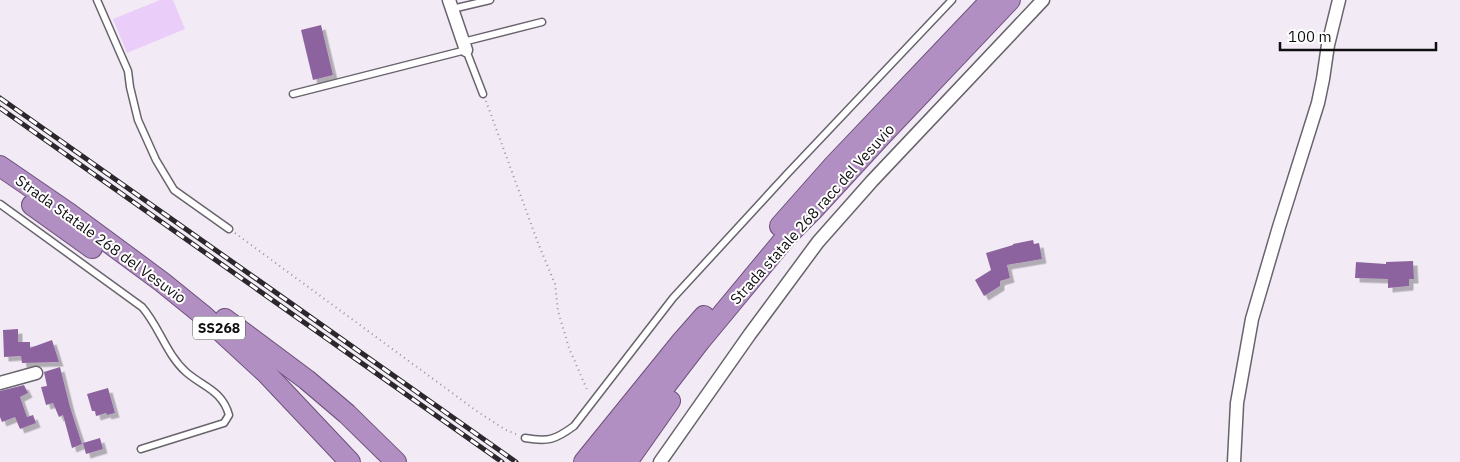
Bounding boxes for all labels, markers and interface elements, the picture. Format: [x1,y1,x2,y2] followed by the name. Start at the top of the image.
[1280,20,1436,52] scale bar
[1288,27,1332,46] text: 100 m
[726,120,898,308] street label: Strada statale 268 racc del Vesuvio
[12,171,190,307] street label: Strada Statale 268 del Vesuvio
[193,316,245,339] road number: SS268

